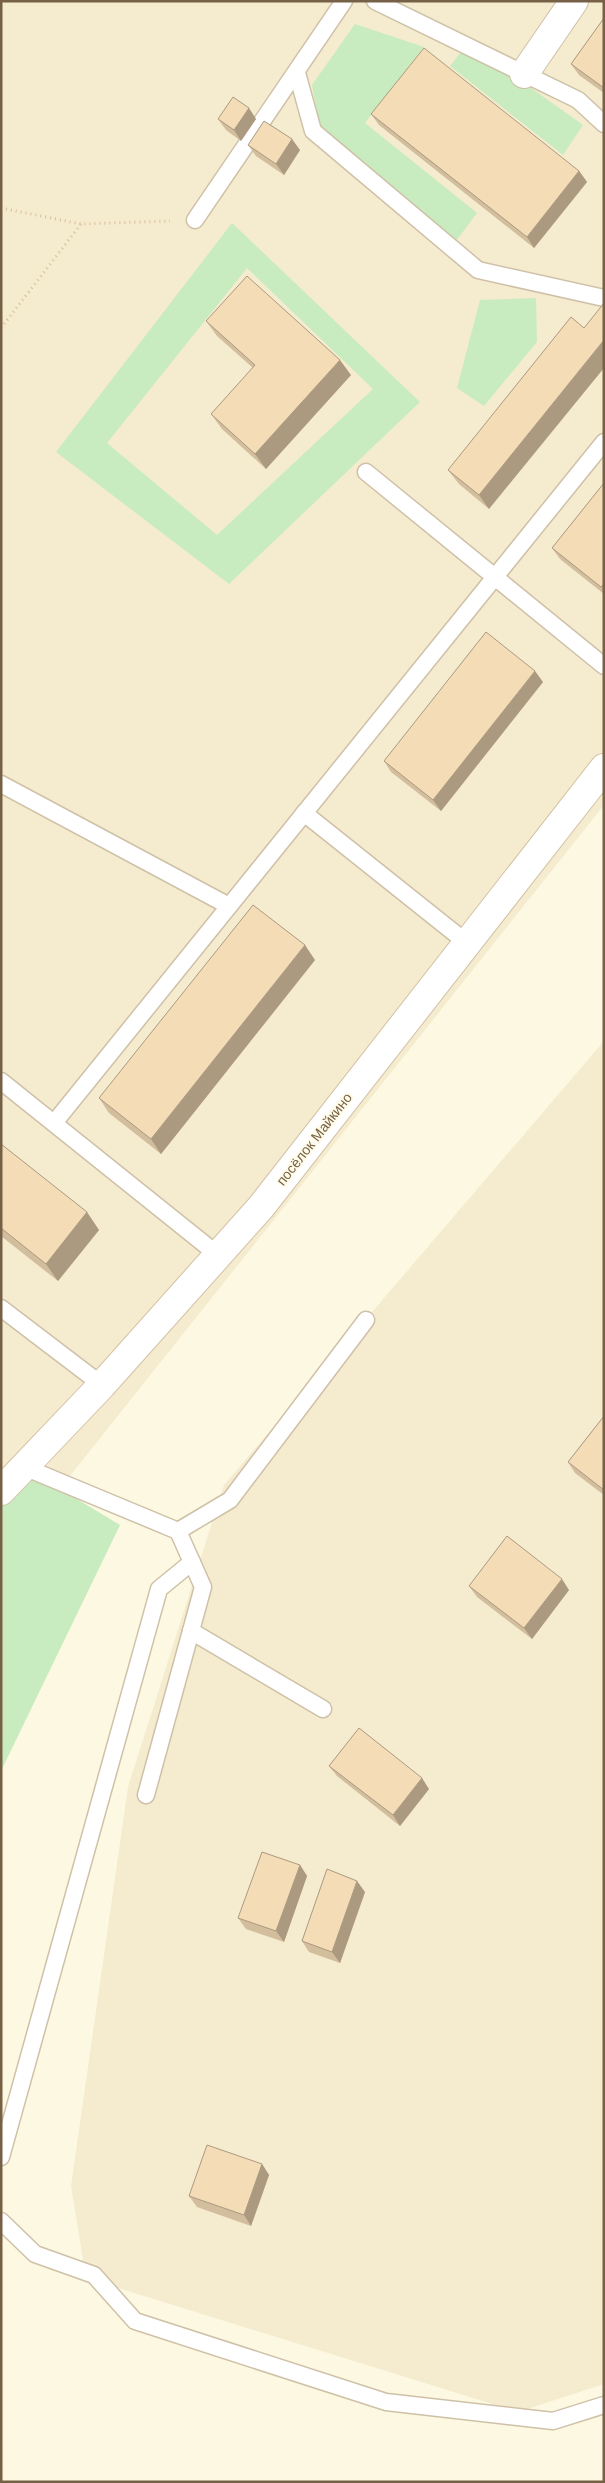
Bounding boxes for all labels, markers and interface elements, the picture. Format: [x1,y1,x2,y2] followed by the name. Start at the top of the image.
[272,1089,356,1189] street label: посёлок Майкино

